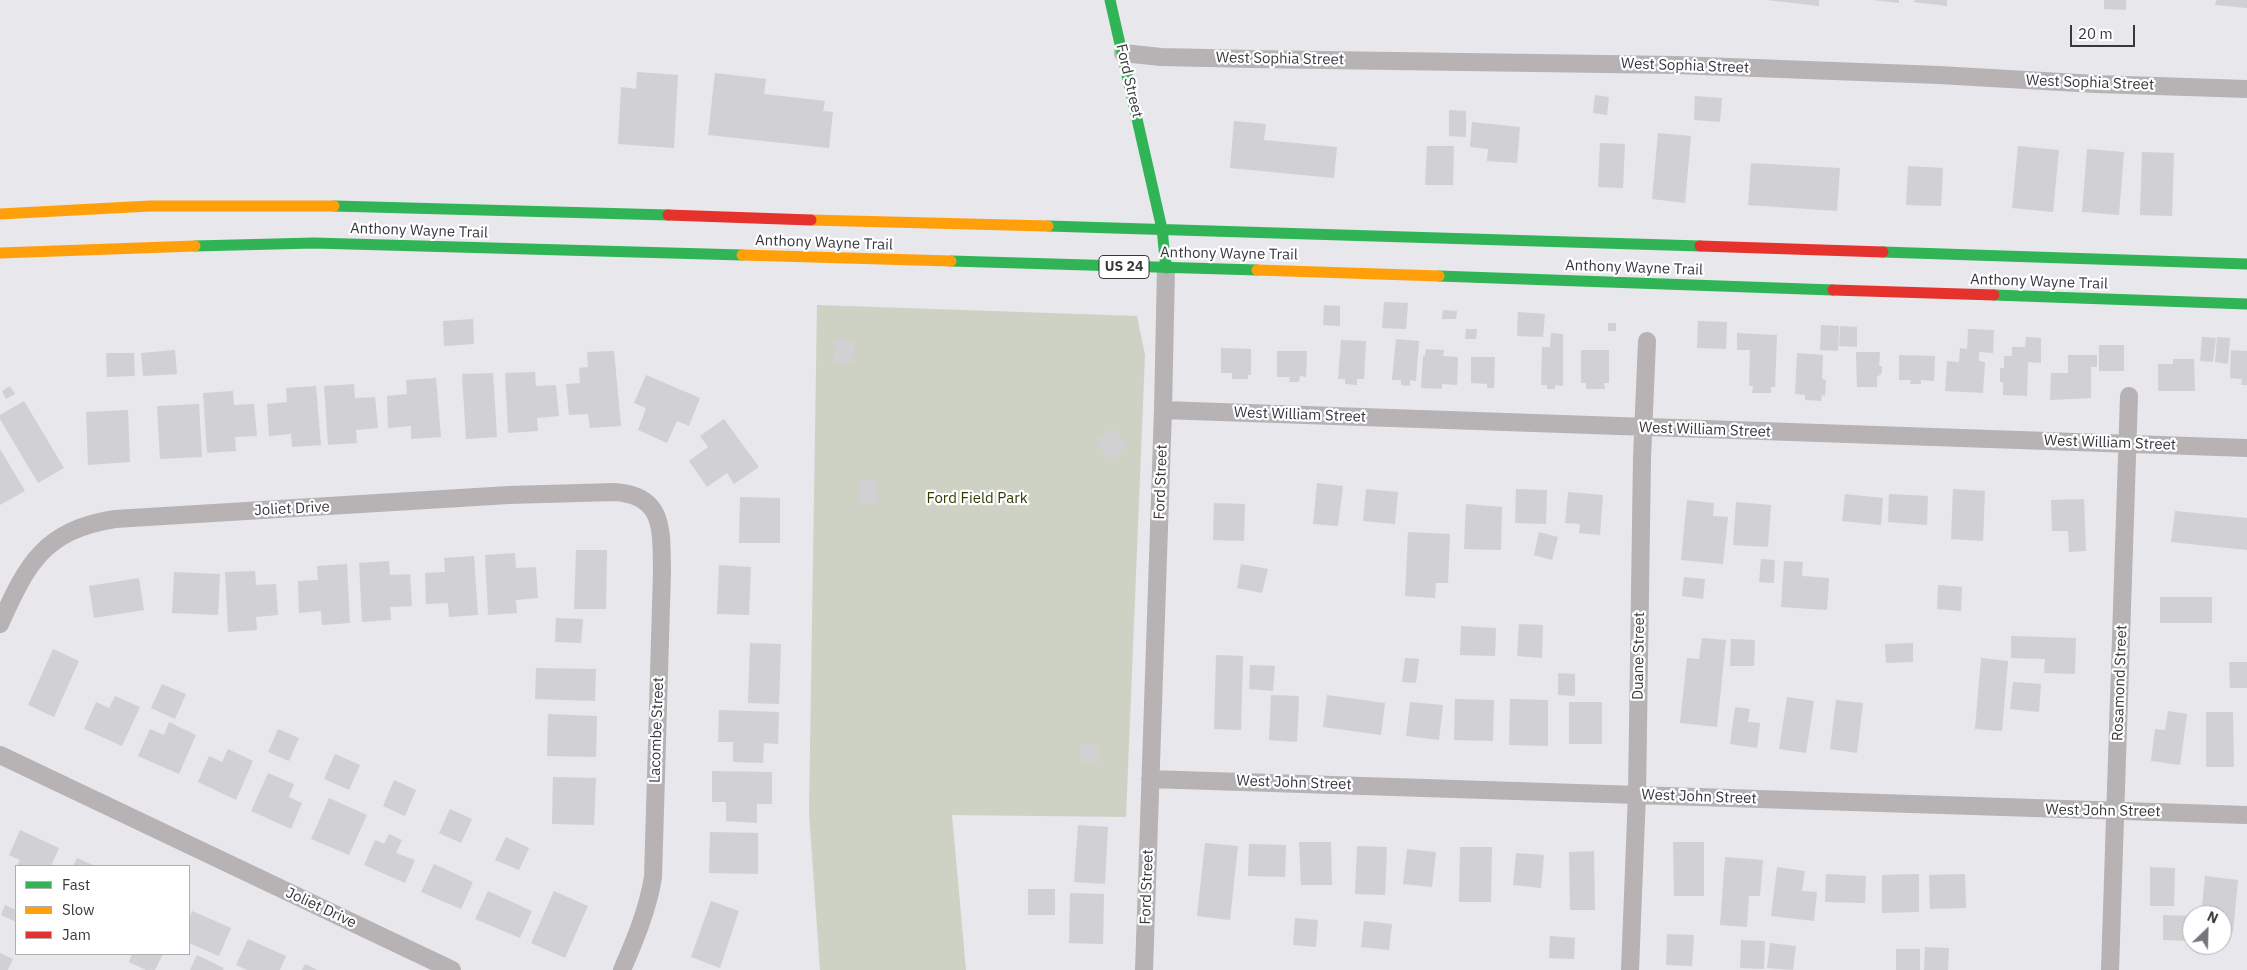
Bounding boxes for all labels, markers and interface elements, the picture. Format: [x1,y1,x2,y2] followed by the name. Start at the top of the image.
[2072,15,2137,47] scale bar
[2078,24,2113,43] text: 20 m
[1112,42,1146,120] street label: Ford Street
[1216,49,1344,69] street label: West Sophia Street
[1621,55,1749,77] street label: West Sophia Street
[2026,72,2154,94] street label: West Sophia Street
[350,220,488,242] street label: Anthony Wayne Trail
[755,232,893,254] street label: Anthony Wayne Trail
[1160,244,1298,264] street label: Anthony Wayne Trail
[1099,256,1149,278] road number: US 24
[1565,257,1703,279] street label: Anthony Wayne Trail
[1970,271,2108,293] street label: Anthony Wayne Trail
[1234,404,1366,426] street label: West William Street
[1639,419,1771,441] street label: West William Street
[2044,432,2176,454] street label: West William Street
[1151,444,1171,520] street label: Ford Street
[926,490,1028,508] park label: Ford Field Park
[254,498,330,520] street label: Joliet Drive
[1629,612,1649,700] street label: Duane Street
[2109,624,2131,742] street label: Rosamond Street
[646,677,668,783] street label: Lacombe Street
[1236,772,1352,794] street label: West John Street
[1641,786,1757,808] street label: West John Street
[2045,801,2161,821] street label: West John Street
[1137,849,1157,925] street label: Ford Street
[15,865,190,955] legend
[62,875,90,894] text: Fast
[283,884,359,932] street label: Joliet Drive
[62,900,95,919] text: Slow
[2182,905,2232,955] north arrow
[2204,907,2221,927] text: N
[62,925,91,944] text: Jam

